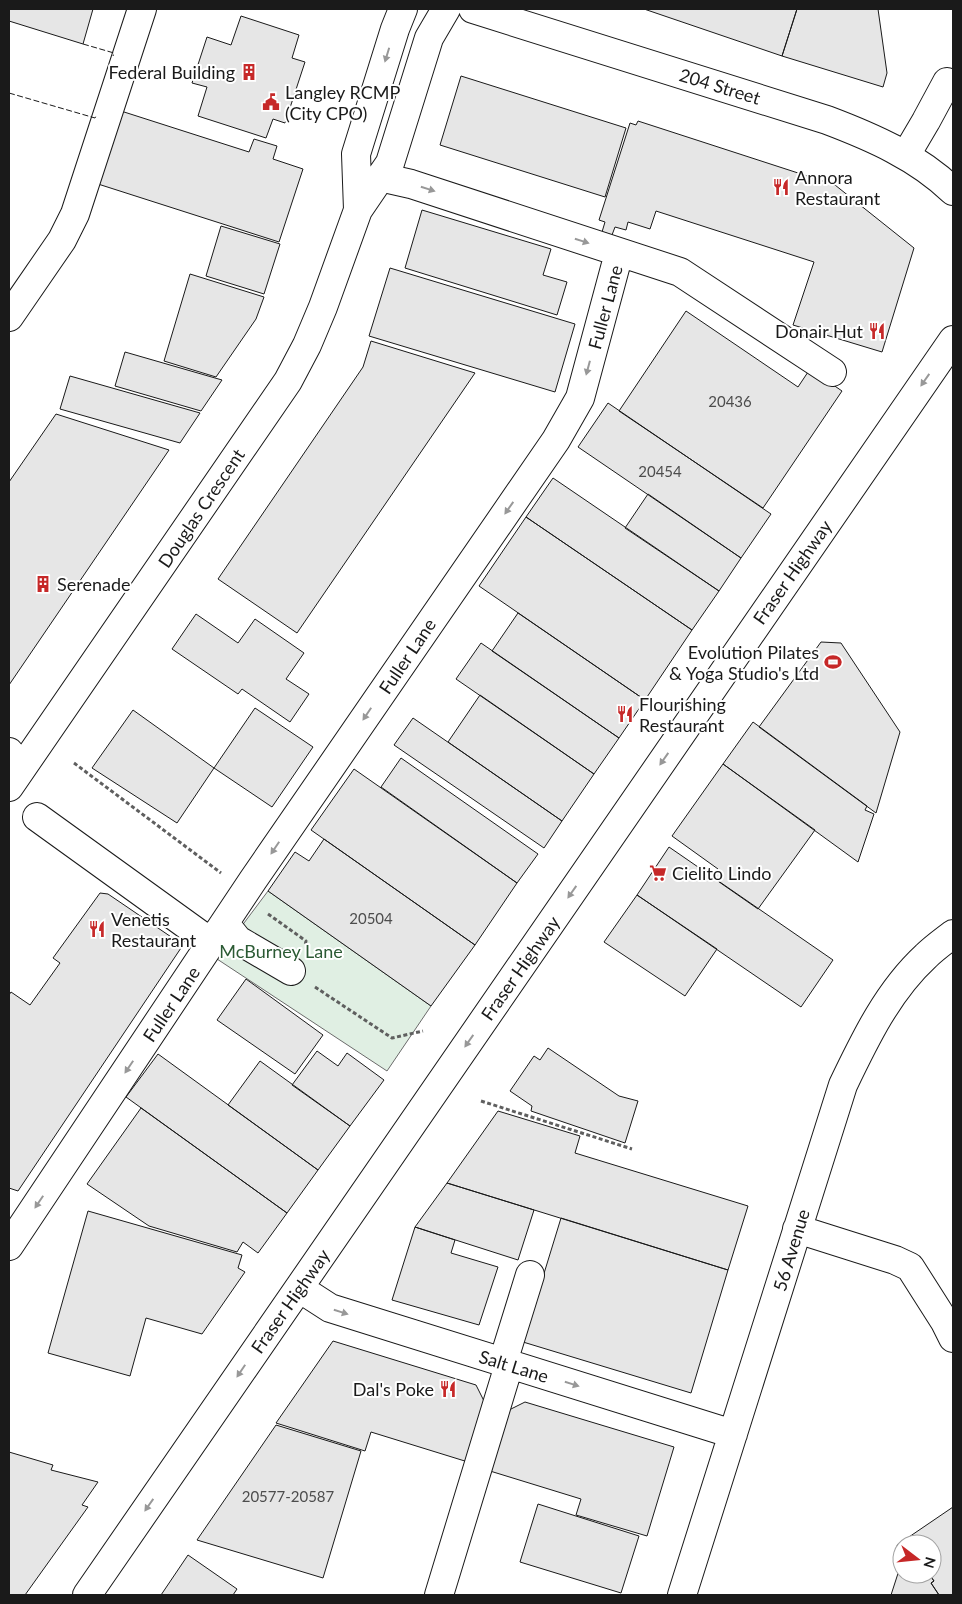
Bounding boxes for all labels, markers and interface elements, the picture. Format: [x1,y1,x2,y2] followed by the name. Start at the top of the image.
[383,47,390,62] one-way arrow
[108,61,235,83] place label: Federal Building
[239,62,259,82] building icon: Federal Building
[677,63,764,109] street label: 204 Street
[285,81,400,124] place label: Langley RCMP (City CPO)
[261,92,281,112] public building icon: Langley RCMP (City CPO)
[795,166,881,209] place label: Annora Restaurant
[771,177,791,197] restaurant icon: Annora Restaurant
[420,186,435,194] one-way arrow
[574,238,589,245] one-way arrow
[583,263,627,351] street label: Fuller Lane
[775,320,864,342] place label: Donair Hut
[867,321,887,341] restaurant icon: Donair Hut
[584,360,592,375] one-way arrow
[920,373,930,387] one-way arrow
[708,392,752,410] house number: 20436
[153,444,249,572] street label: Douglas Crescent
[638,462,682,480] house number: 20454
[504,502,514,515] one-way arrow
[748,515,836,628] street label: Fraser Highway
[57,573,130,595] place label: Serenade
[33,574,53,594] building icon: Serenade
[374,614,440,698] street label: Fuller Lane
[669,641,819,684] place label: Evolution Pilates & Yoga Studio's Ltd
[823,652,843,672] sports icon: Evolution Pilates & Yoga Studio's Ltd
[639,693,726,736] place label: Flourishing Restaurant
[615,704,635,724] restaurant icon: Flourishing Restaurant
[362,708,372,721] one-way arrow
[659,752,669,766] one-way arrow
[270,842,280,855] one-way arrow
[672,862,772,884] place label: Cielito Lindo
[648,863,668,883] supermarket icon: Cielito Lindo
[567,886,577,899] one-way arrow
[111,908,197,951] place label: Venetis Restaurant
[349,909,393,927] house number: 20504
[476,911,564,1024] street label: Fraser Highway
[87,919,107,939] restaurant icon: Venetis Restaurant
[219,940,343,962] park label: McBurney Lane
[138,962,204,1046] street label: Fuller Lane
[464,1034,474,1047] one-way arrow
[124,1060,134,1073] one-way arrow
[34,1195,44,1208] one-way arrow
[768,1206,814,1294] street label: 56 Avenue
[246,1244,334,1357] street label: Fraser Highway
[334,1308,349,1316] one-way arrow
[477,1345,551,1387] street label: Salt Lane
[236,1364,246,1378] one-way arrow
[353,1378,434,1400] place label: Dal's Poke
[438,1379,458,1399] restaurant icon: Dal's Poke
[565,1381,580,1389] one-way arrow
[242,1487,335,1505] house number: 20577-20587
[144,1498,154,1512] one-way arrow
[892,1534,942,1584] north arrow
[920,1555,940,1570] text: N

